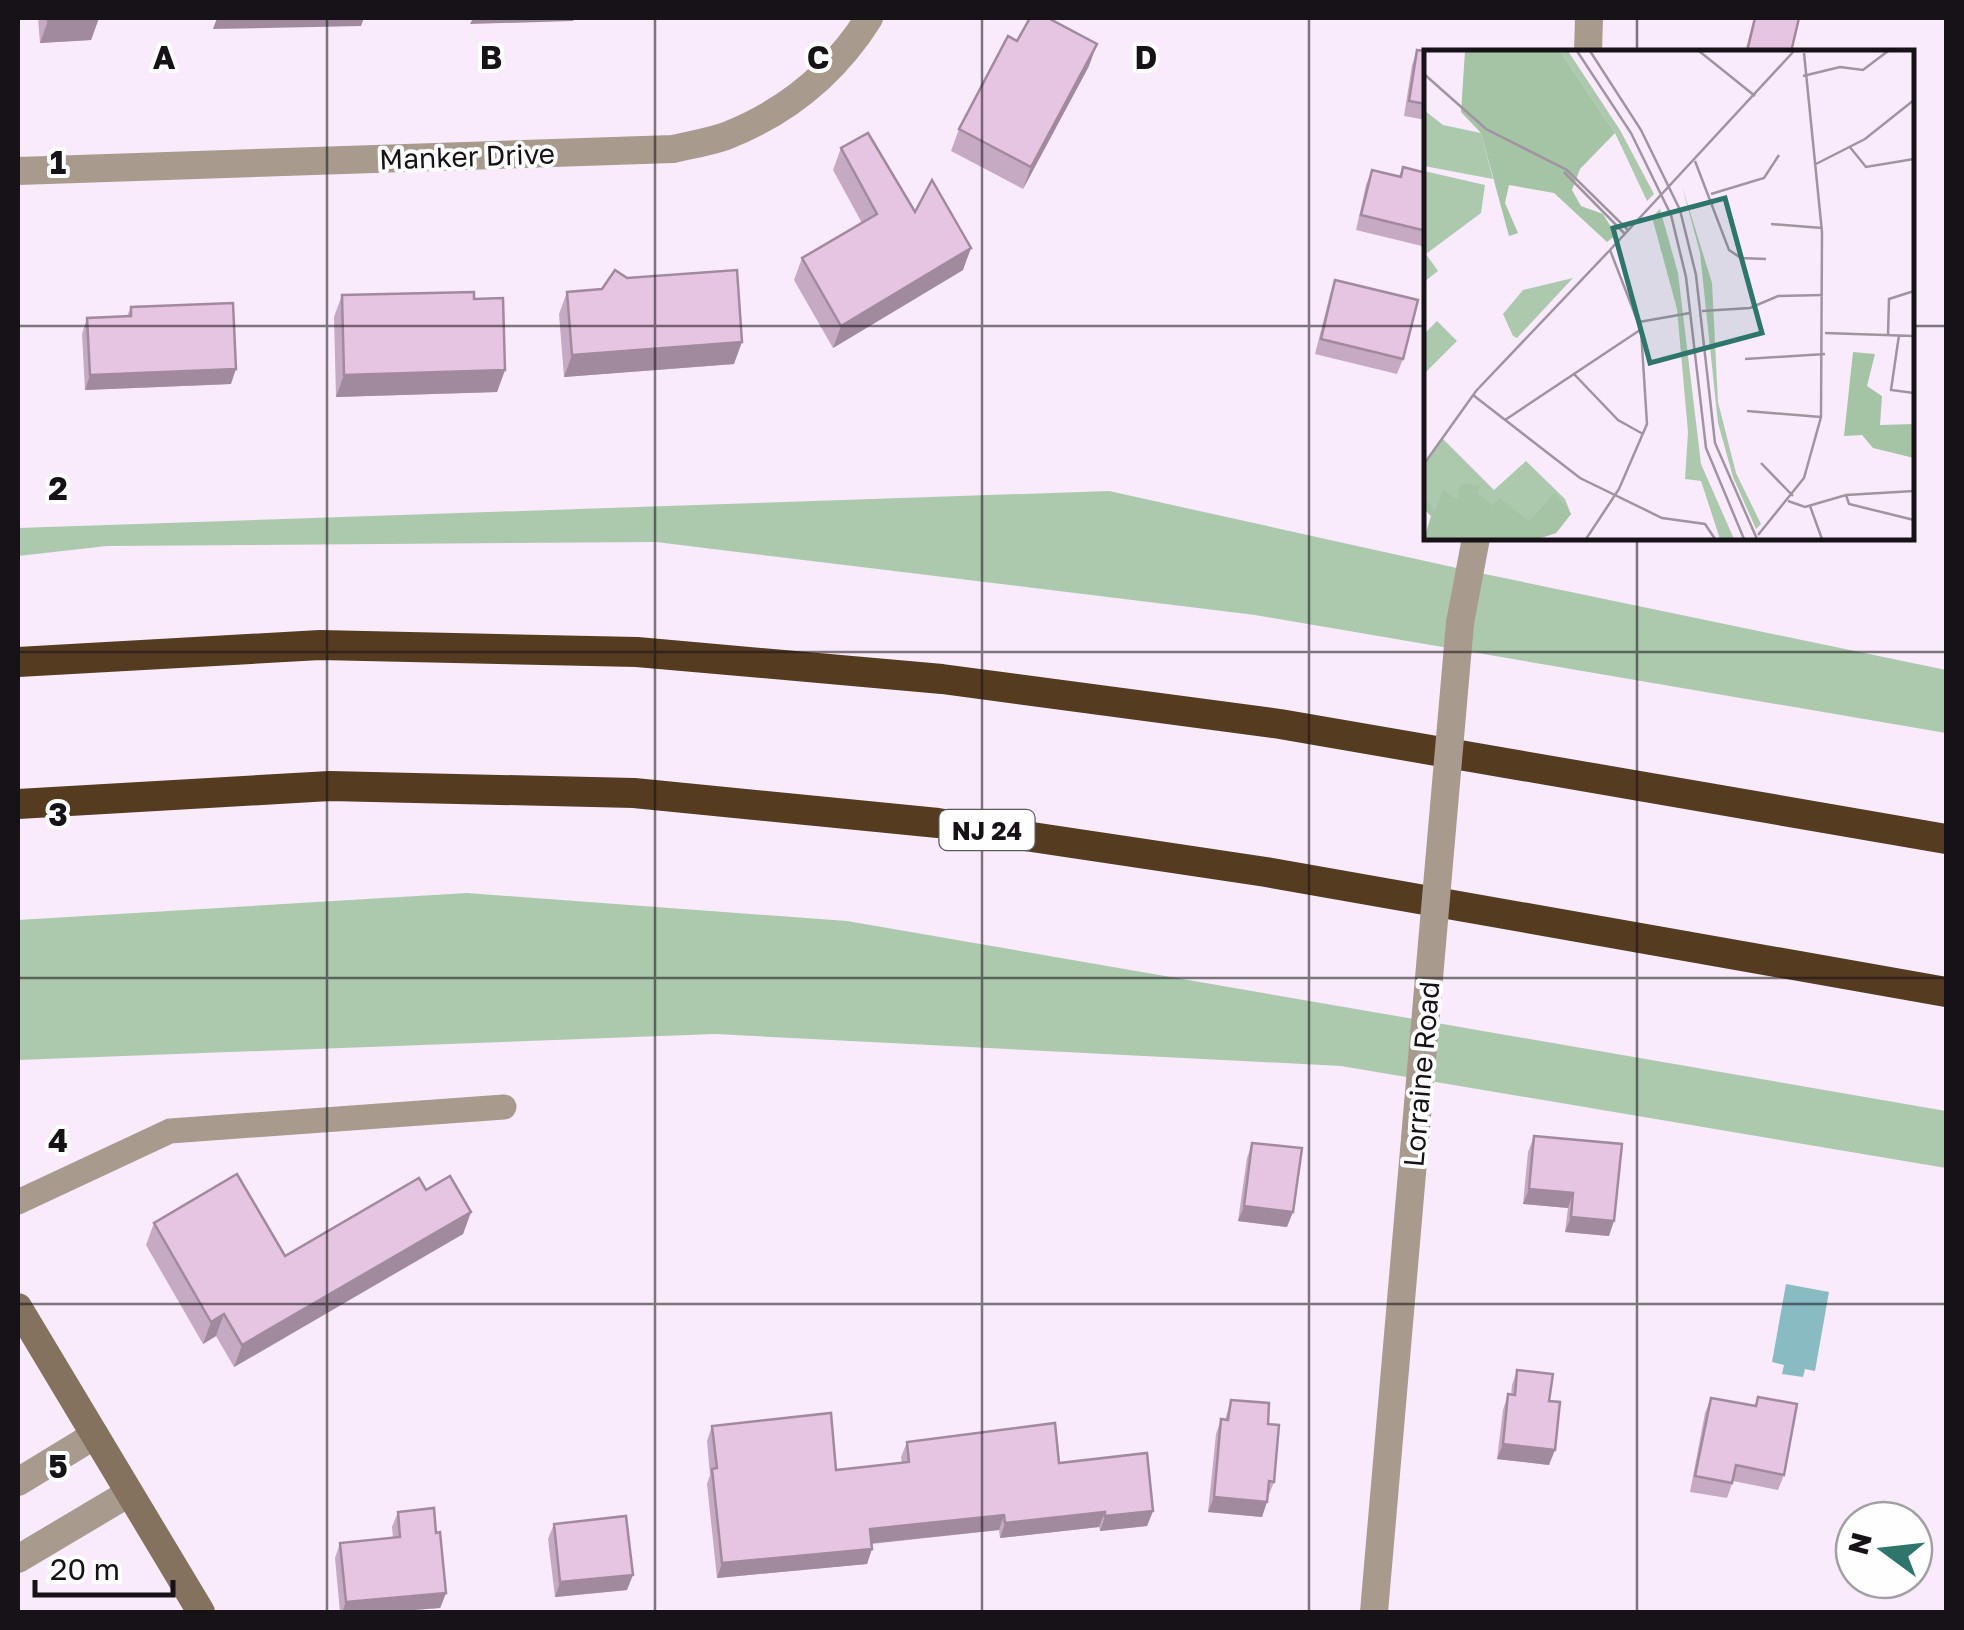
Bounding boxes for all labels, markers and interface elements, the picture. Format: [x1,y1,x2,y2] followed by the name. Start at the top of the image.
[153,38,176,76] text: A
[480,38,502,76] text: B
[807,38,829,76] text: C
[1135,38,1157,76] text: D
[1424,50,1914,540] inset map
[379,136,555,176] street label: Manker Drive
[50,143,66,181] text: 1
[48,469,68,507] text: 2
[48,795,68,833] text: 3
[940,810,1034,850] road number: NJ 24
[1396,980,1446,1168] street label: Lorraine Road
[48,1121,68,1159] text: 4
[48,1447,68,1485] text: 5
[1834,1500,1934,1600] north arrow
[1841,1529,1878,1558] text: N
[35,1535,172,1597] scale bar
[50,1551,120,1587] text: 20 m

